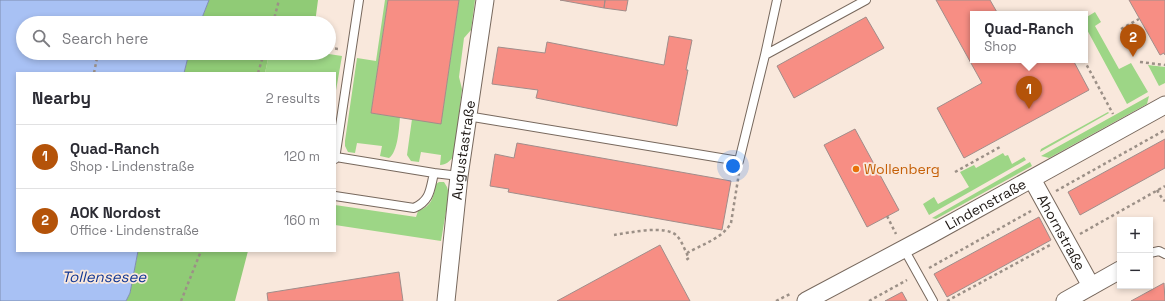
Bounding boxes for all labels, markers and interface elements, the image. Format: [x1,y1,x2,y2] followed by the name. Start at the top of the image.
[970,11,1088,63] popup
[16,16,336,60] search box
[984,19,1074,38] text: Quad-Ranch
[1120,24,1146,57] pin: 2
[30,27,52,49] icon: search
[62,29,148,48] text: Search here
[984,38,1017,55] text: Shop
[1016,76,1042,109] pin: 1
[32,87,91,109] text: Nearby
[266,90,320,107] text: 2 results
[448,99,479,201] street label: Augustastraße
[70,139,159,158] text: Quad-Ranch
[42,148,48,165] text: 1
[284,148,320,165] text: 120 m
[723,156,743,176] your location
[70,158,194,175] text: Shop · Lindenstraße
[864,160,940,178] place label: Wollenberg
[851,164,861,174] marker: Wollenberg
[942,175,1029,234] street label: Lindenstraße
[1033,191,1090,273] street label: Ahornstraße
[70,203,161,222] text: AOK Nordost
[41,212,49,229] text: 2
[284,212,320,229] text: 160 m
[1117,217,1153,289] map controls
[1117,217,1153,253] button: +
[70,222,199,239] text: Office · Lindenstraße
[1117,253,1153,289] button: −
[62,267,147,286] water label: Tollensesee

